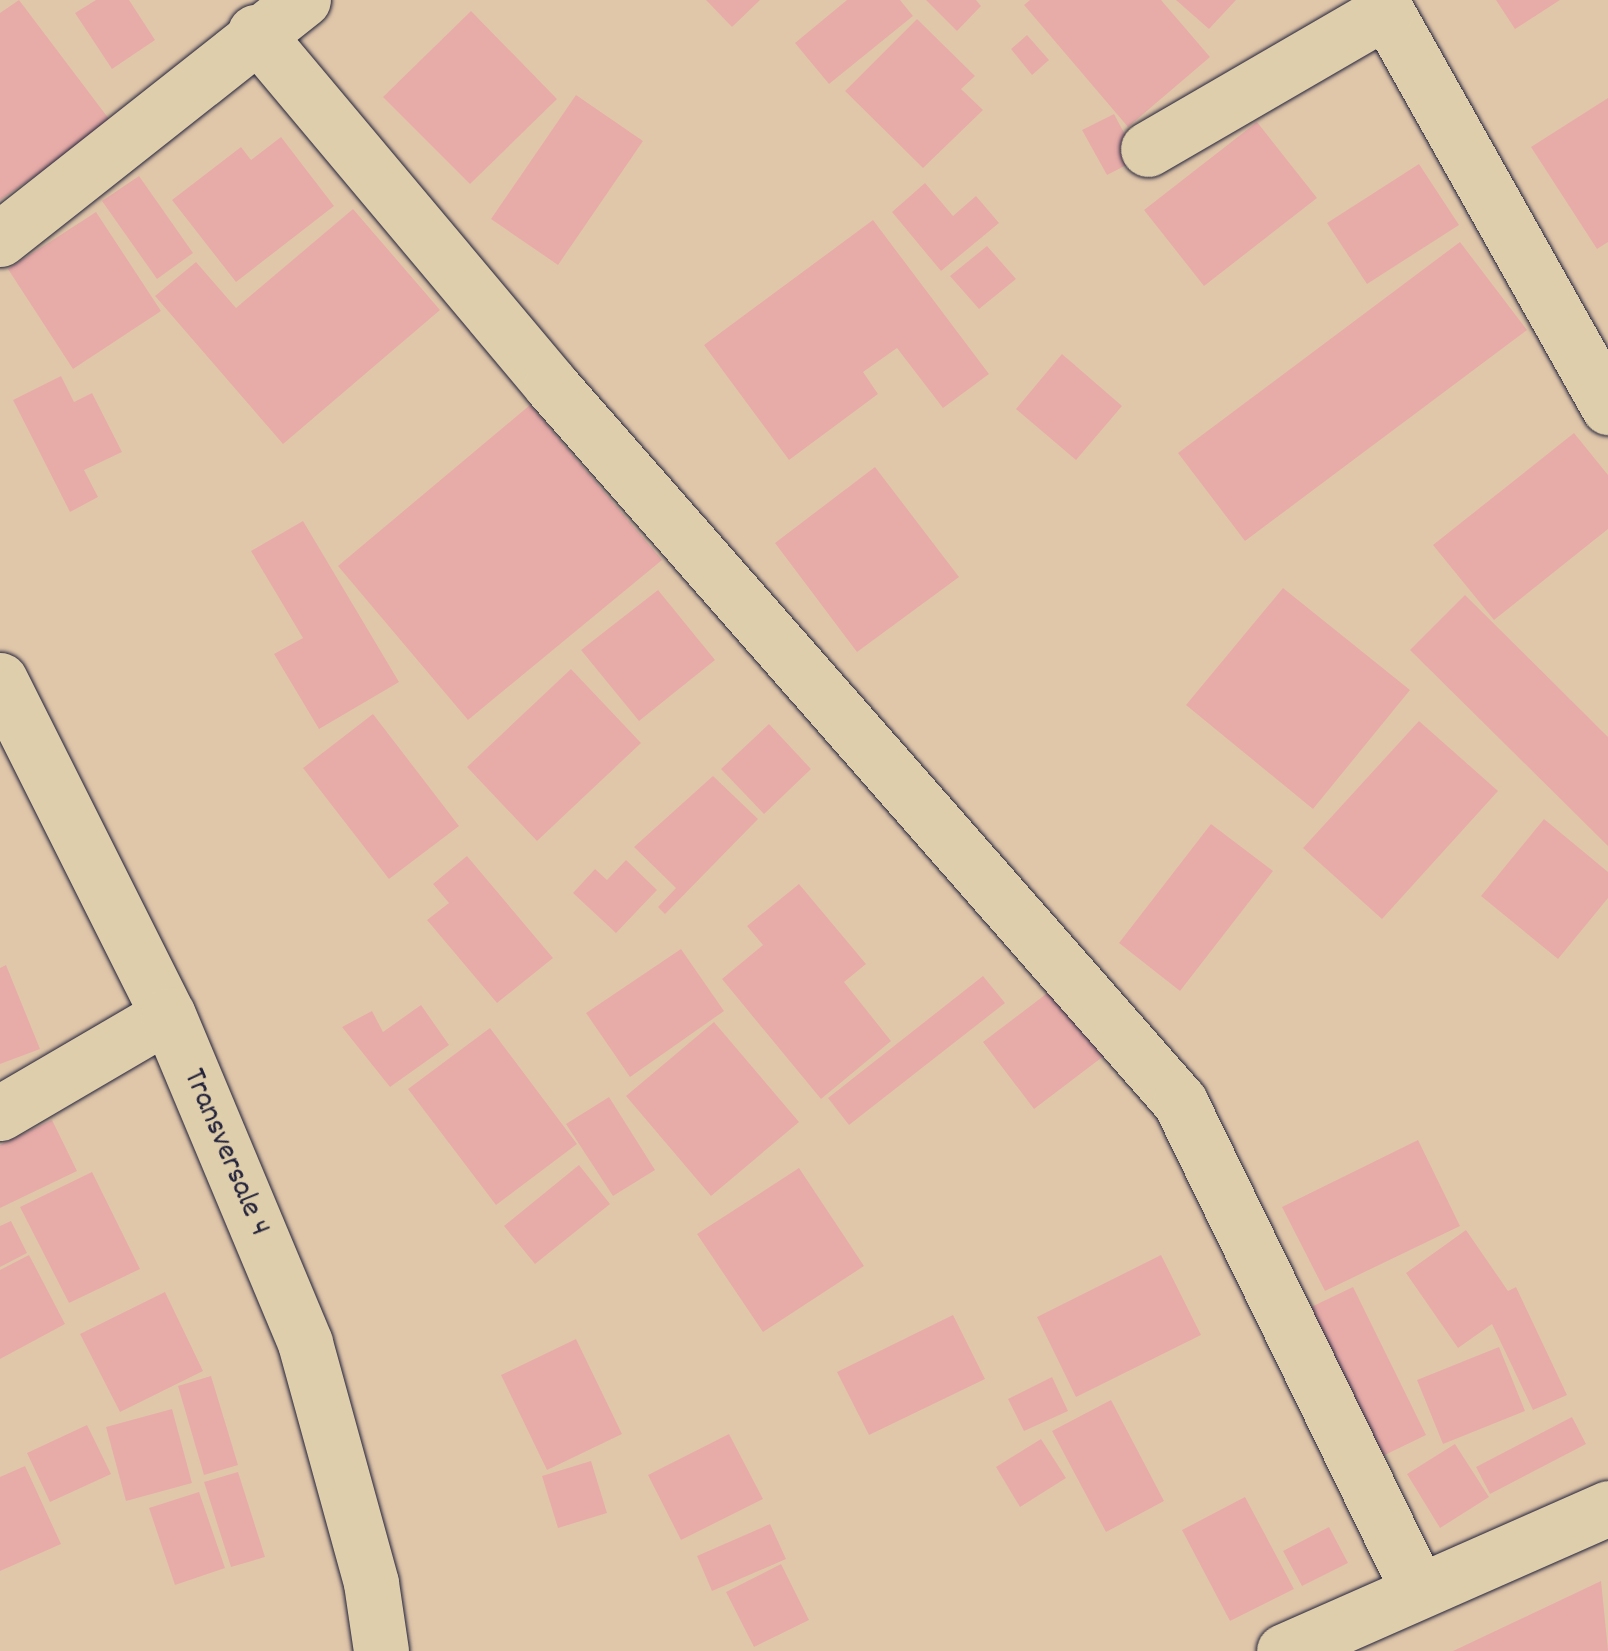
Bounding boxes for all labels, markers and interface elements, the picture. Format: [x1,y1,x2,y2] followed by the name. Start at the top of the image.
[173,1064,277,1242] street label: Transversale 4

